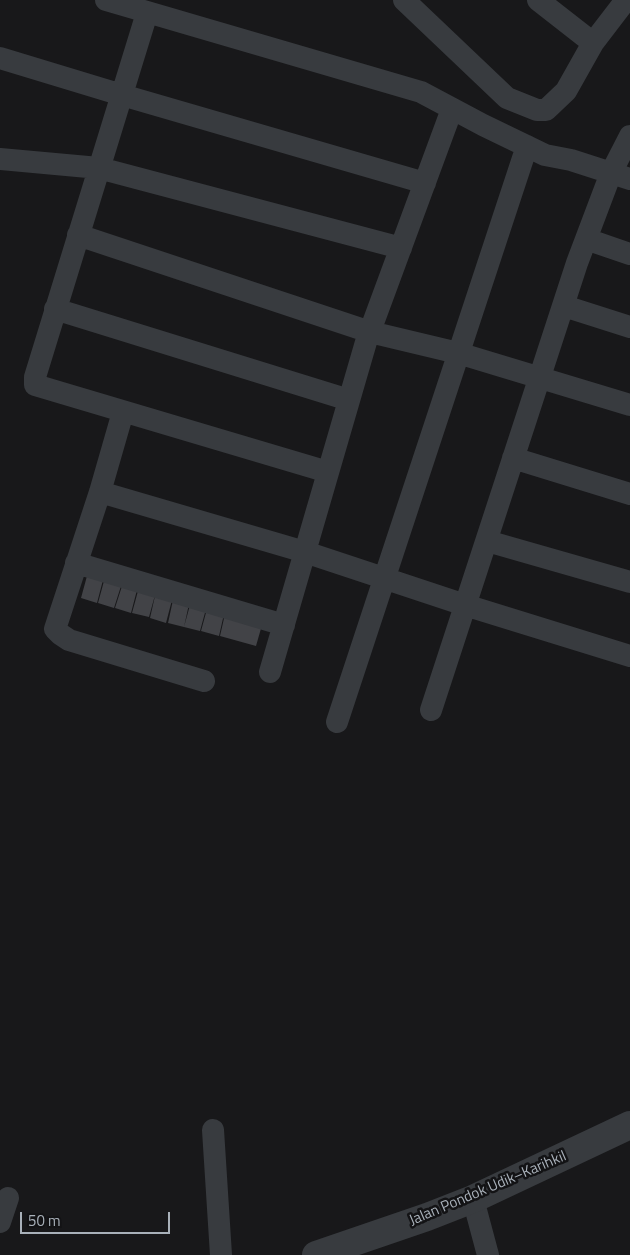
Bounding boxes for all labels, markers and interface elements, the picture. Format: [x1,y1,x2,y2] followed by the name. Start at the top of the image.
[407,1148,569,1230] street label: Jalan Pondok Udik–Karihkil
[22,1202,172,1234] scale bar
[28,1209,61,1232] text: 50 m

